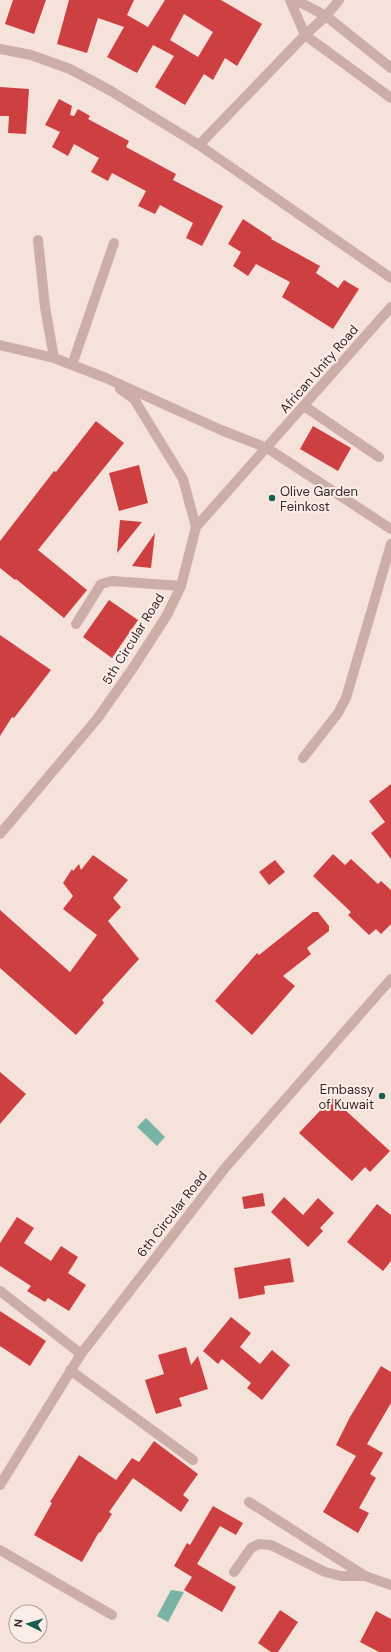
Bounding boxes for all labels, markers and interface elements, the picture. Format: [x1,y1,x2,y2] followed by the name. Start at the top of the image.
[276,321,362,417] street label: African Unity Road
[280,483,358,515] place label: Olive Garden Feinkost
[267,493,277,503] marker: Olive Garden Feinkost
[98,590,168,688] street label: 5th Circular Road
[319,1081,374,1113] place label: Embassy of Kuwait
[377,1091,387,1101] marker: Embassy of Kuwait
[133,1168,211,1260] street label: 6th Circular Road
[8,1604,48,1644] north arrow
[11,1619,25,1628] text: N

